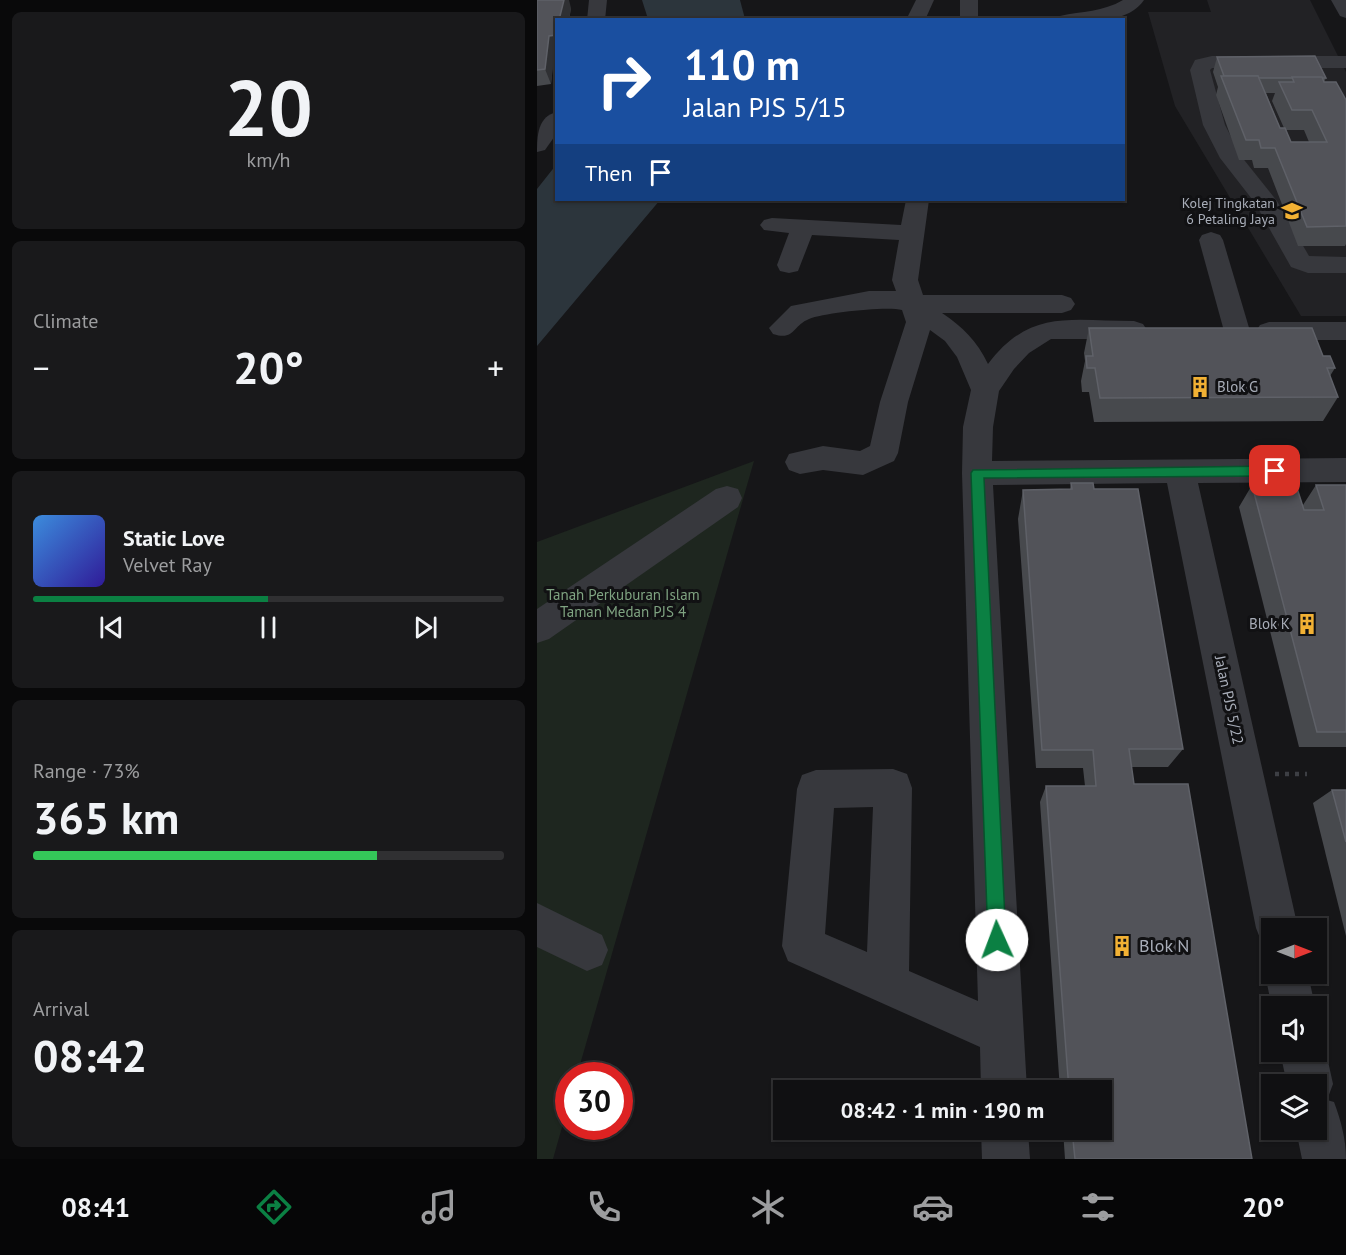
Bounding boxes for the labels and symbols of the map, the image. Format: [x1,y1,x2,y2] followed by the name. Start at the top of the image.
[1182,194,1275,228] place label: Kolej Tingkatan 6 Petaling Jaya
[1280,199,1304,223] school or university icon: Kolej Tingkatan 6 Petaling Jaya
[1188,375,1212,399] building icon: Blok G
[1217,377,1258,396] place label: Blok G
[1249,445,1300,496] pin
[546,585,700,621] park label: Tanah Perkuburan Islam Taman Medan PJS 4
[1295,612,1319,636] building icon: Blok K
[1249,614,1290,633] place label: Blok K
[1211,653,1248,746] street label: Jalan PJS 5/22
[965,908,1029,972] position arrow
[1261,918,1327,984] north arrow
[1110,934,1134,958] building icon: Blok N
[1139,934,1189,957] place label: Blok N
[555,1062,633,1140] speed limit sign: 30

